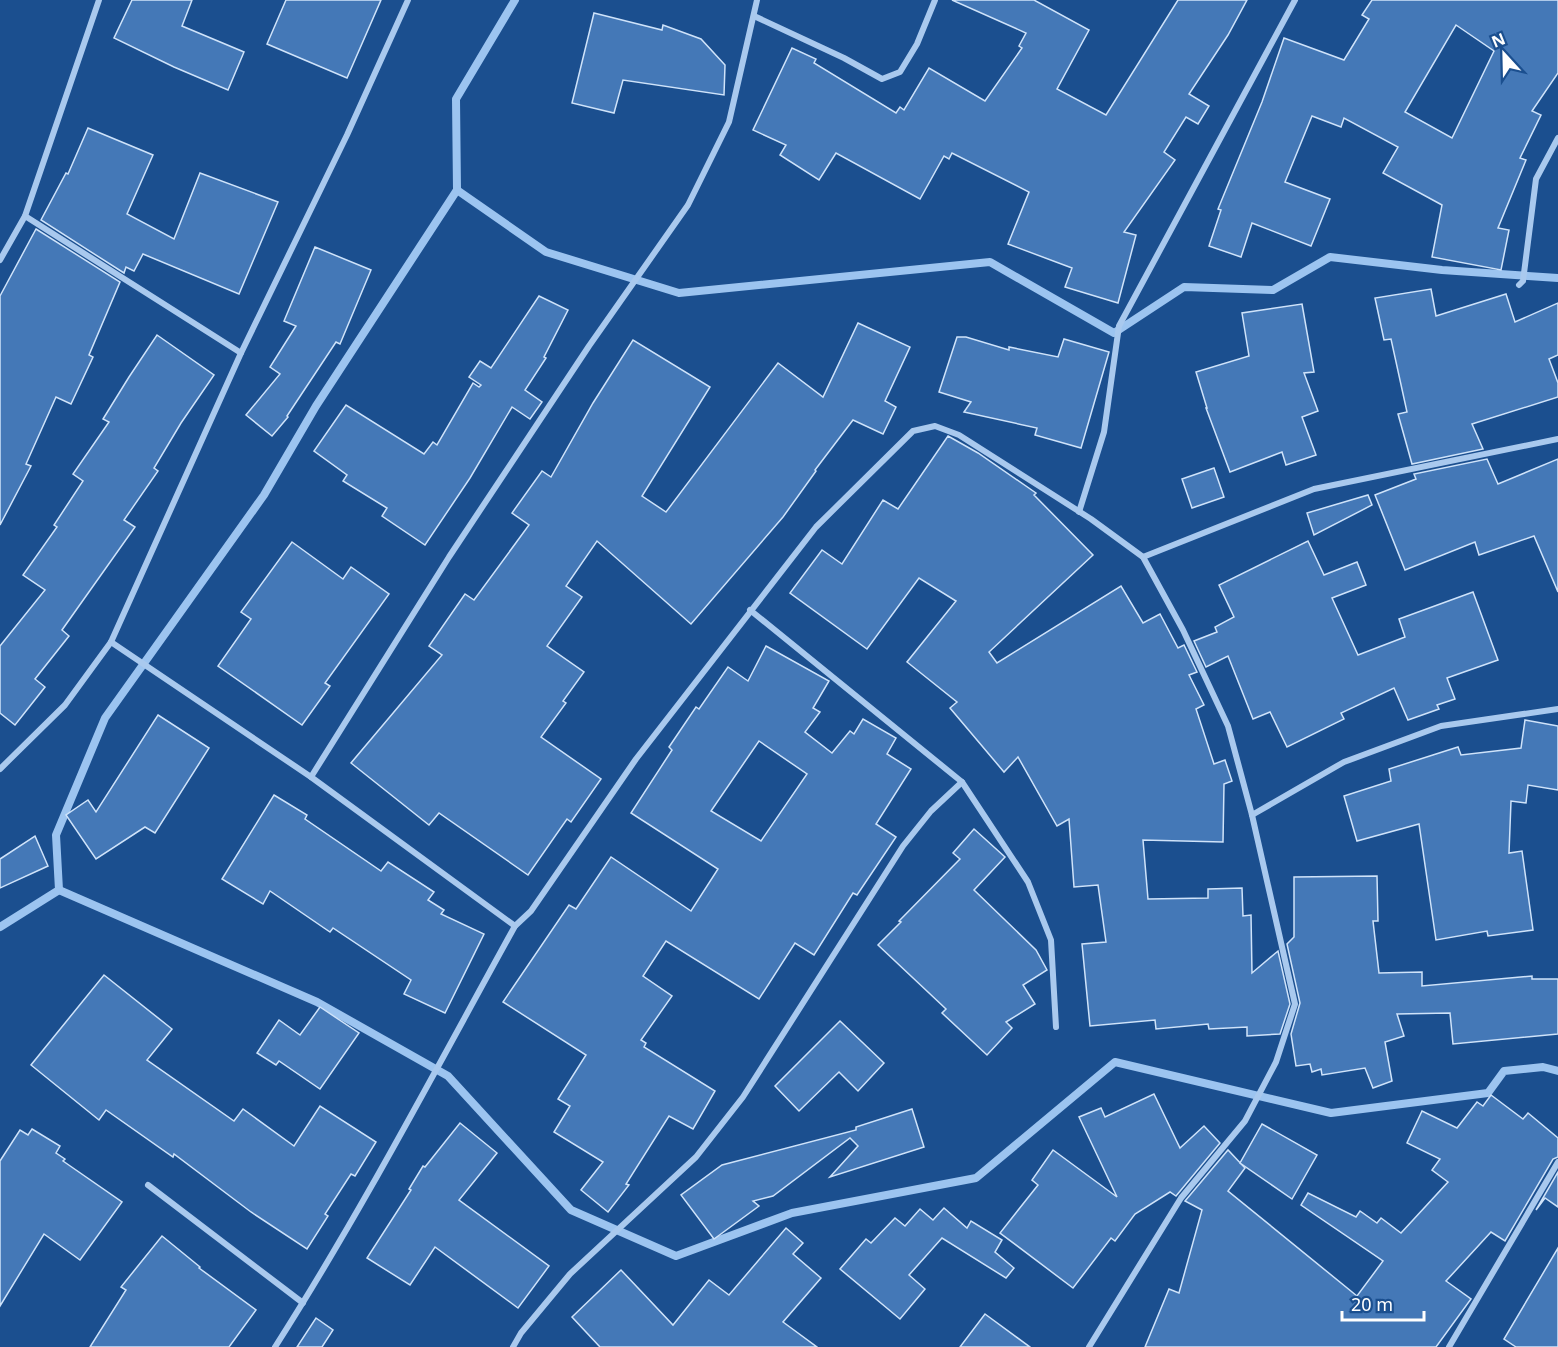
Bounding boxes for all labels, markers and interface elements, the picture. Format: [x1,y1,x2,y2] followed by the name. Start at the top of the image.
[1474,24,1534,84] north arrow
[1488,27,1509,53] text: N
[1342,1284,1424,1322] scale bar
[1351,1292,1393,1316] text: 20 m

